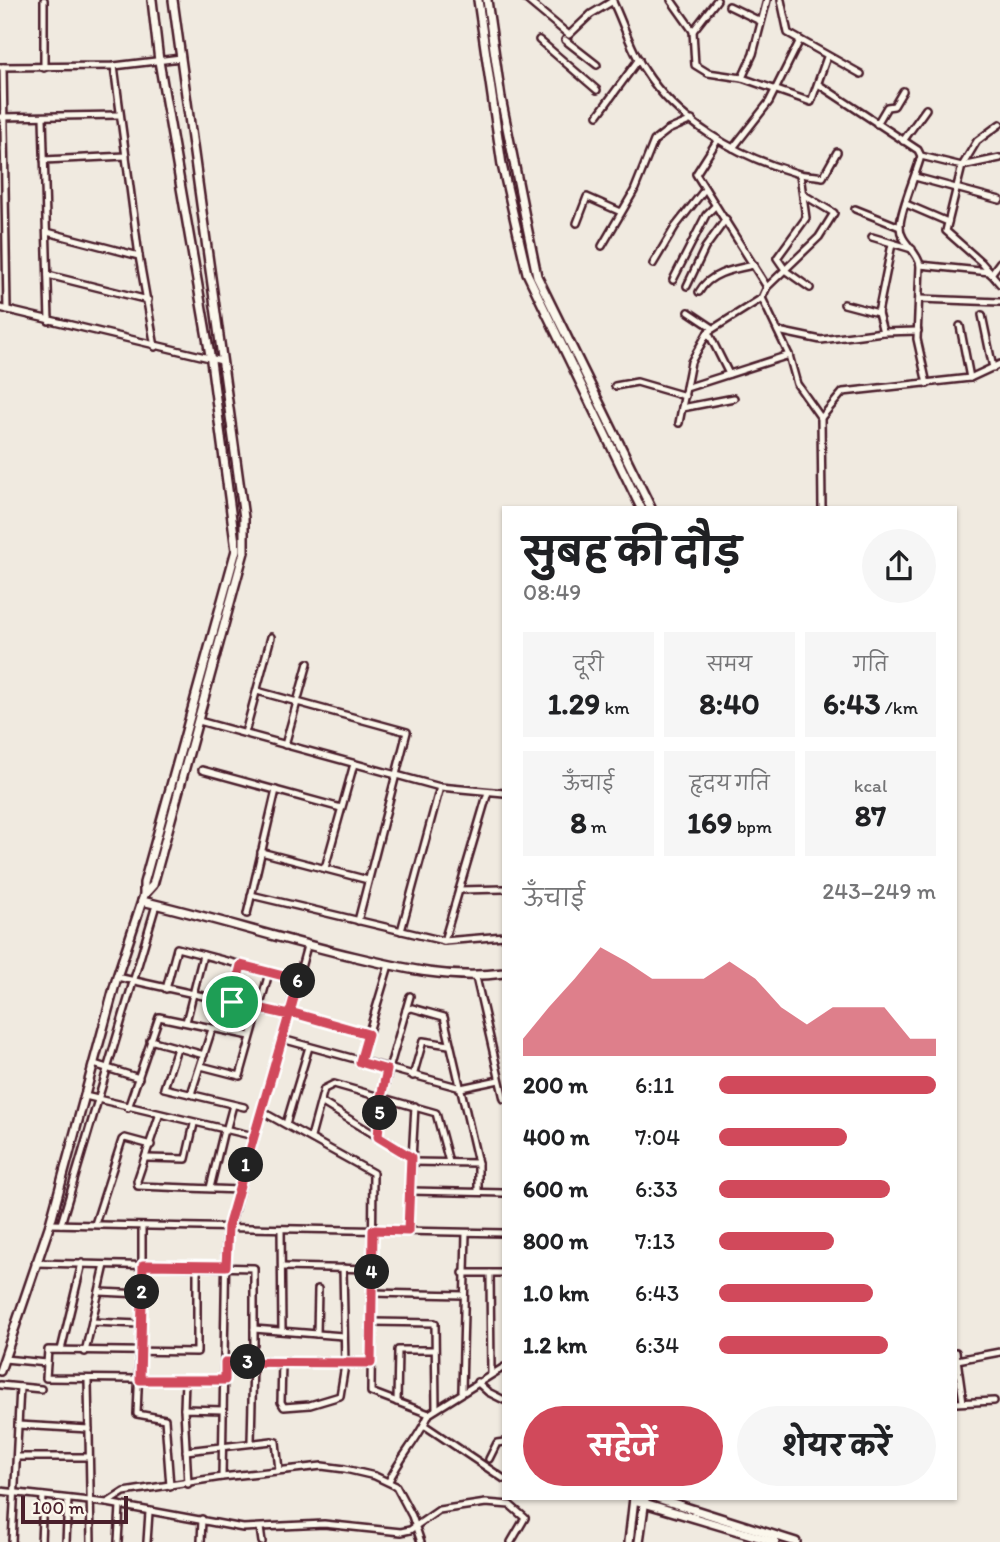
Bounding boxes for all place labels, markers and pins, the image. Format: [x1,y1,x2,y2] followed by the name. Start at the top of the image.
[280,964,316,998] pin: 6
[202,972,262,1032] pin
[362,1096,398,1130] pin: 5
[229,1148,264,1182] pin: 1
[354,1254,390,1290] pin: 4
[124,1274,160,1310] pin: 2
[230,1344,266,1380] pin: 3

